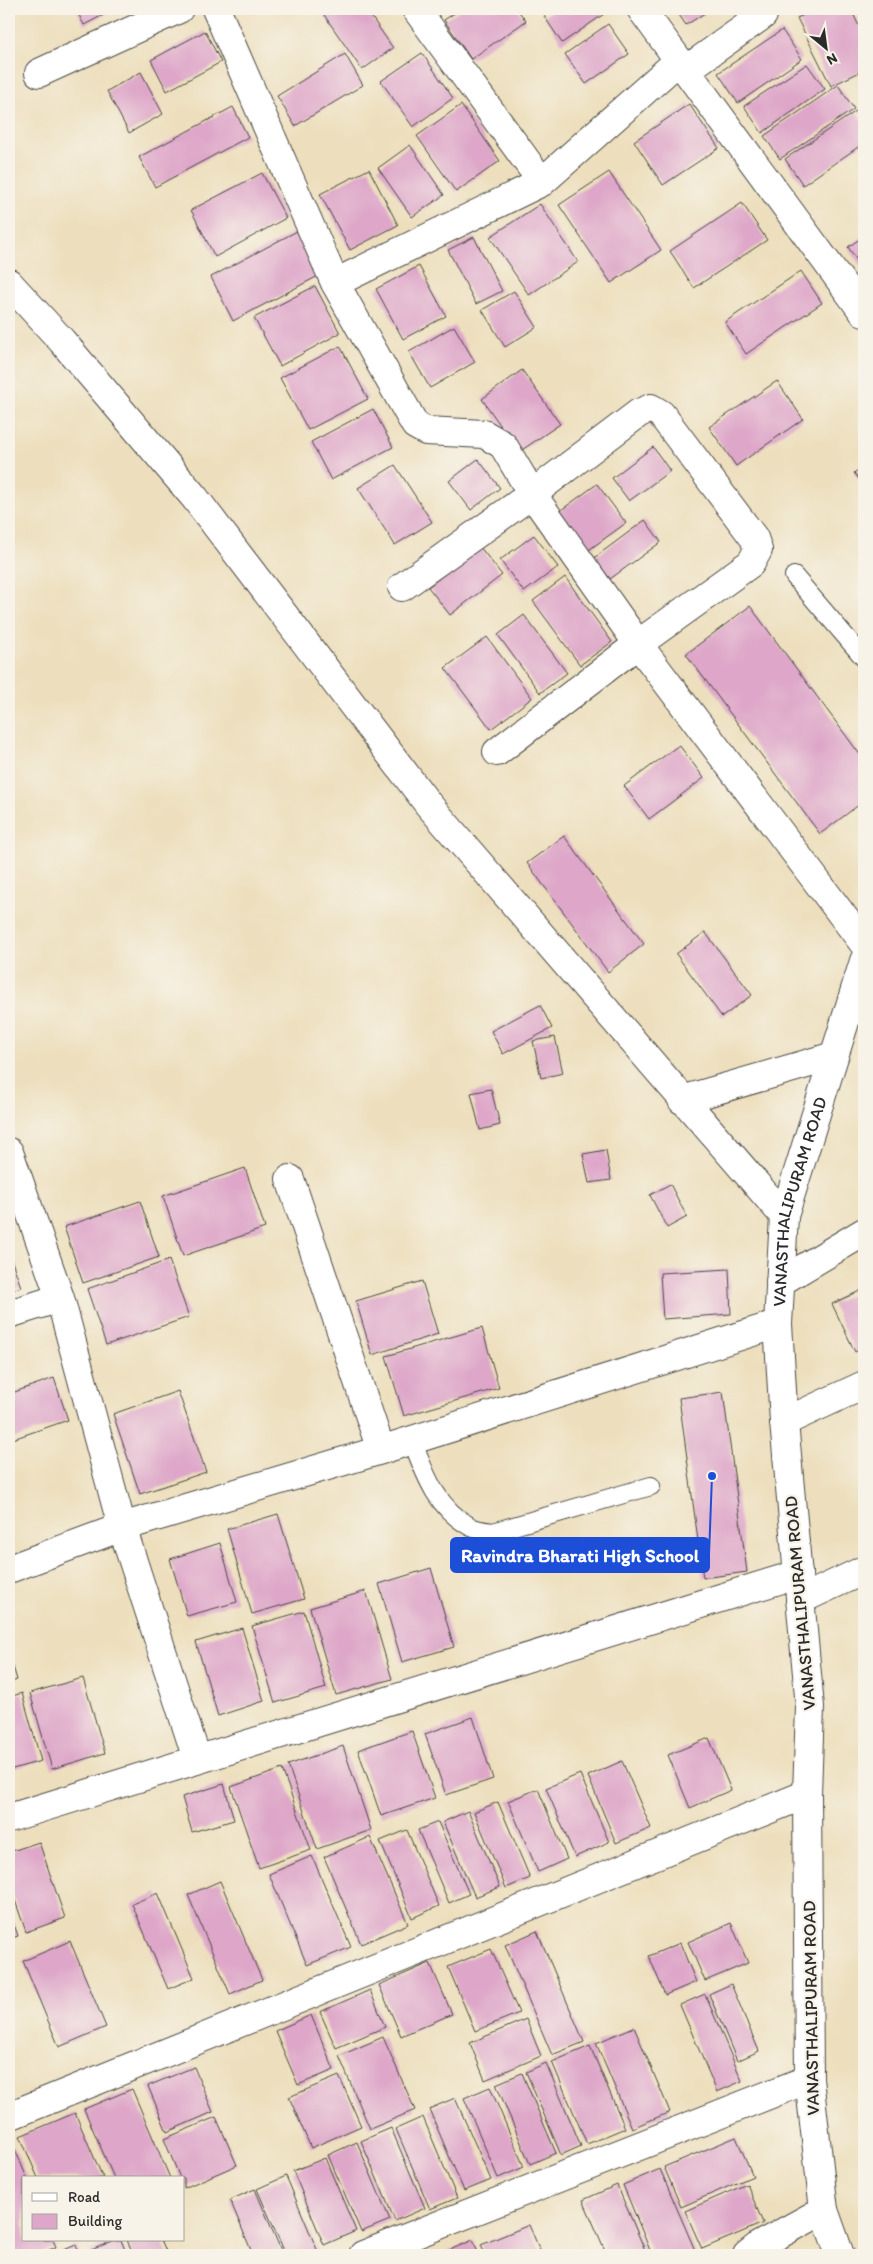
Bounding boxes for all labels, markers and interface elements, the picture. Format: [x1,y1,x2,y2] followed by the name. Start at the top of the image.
[800,22,850,72] north arrow
[824,49,840,69] text: N
[768,1094,832,1307] street label: VANASTHALIPURAM ROAD
[780,1495,820,1711] street label: VANASTHALIPURAM ROAD
[451,1538,709,1572] callout: Ravindra Bharati High School
[461,1544,700,1567] text: Ravindra Bharati High School
[798,1900,824,2116] street label: VANASTHALIPURAM ROAD
[22,2176,185,2242] legend
[68,2188,101,2206] text: Road
[68,2212,122,2230] text: Building

